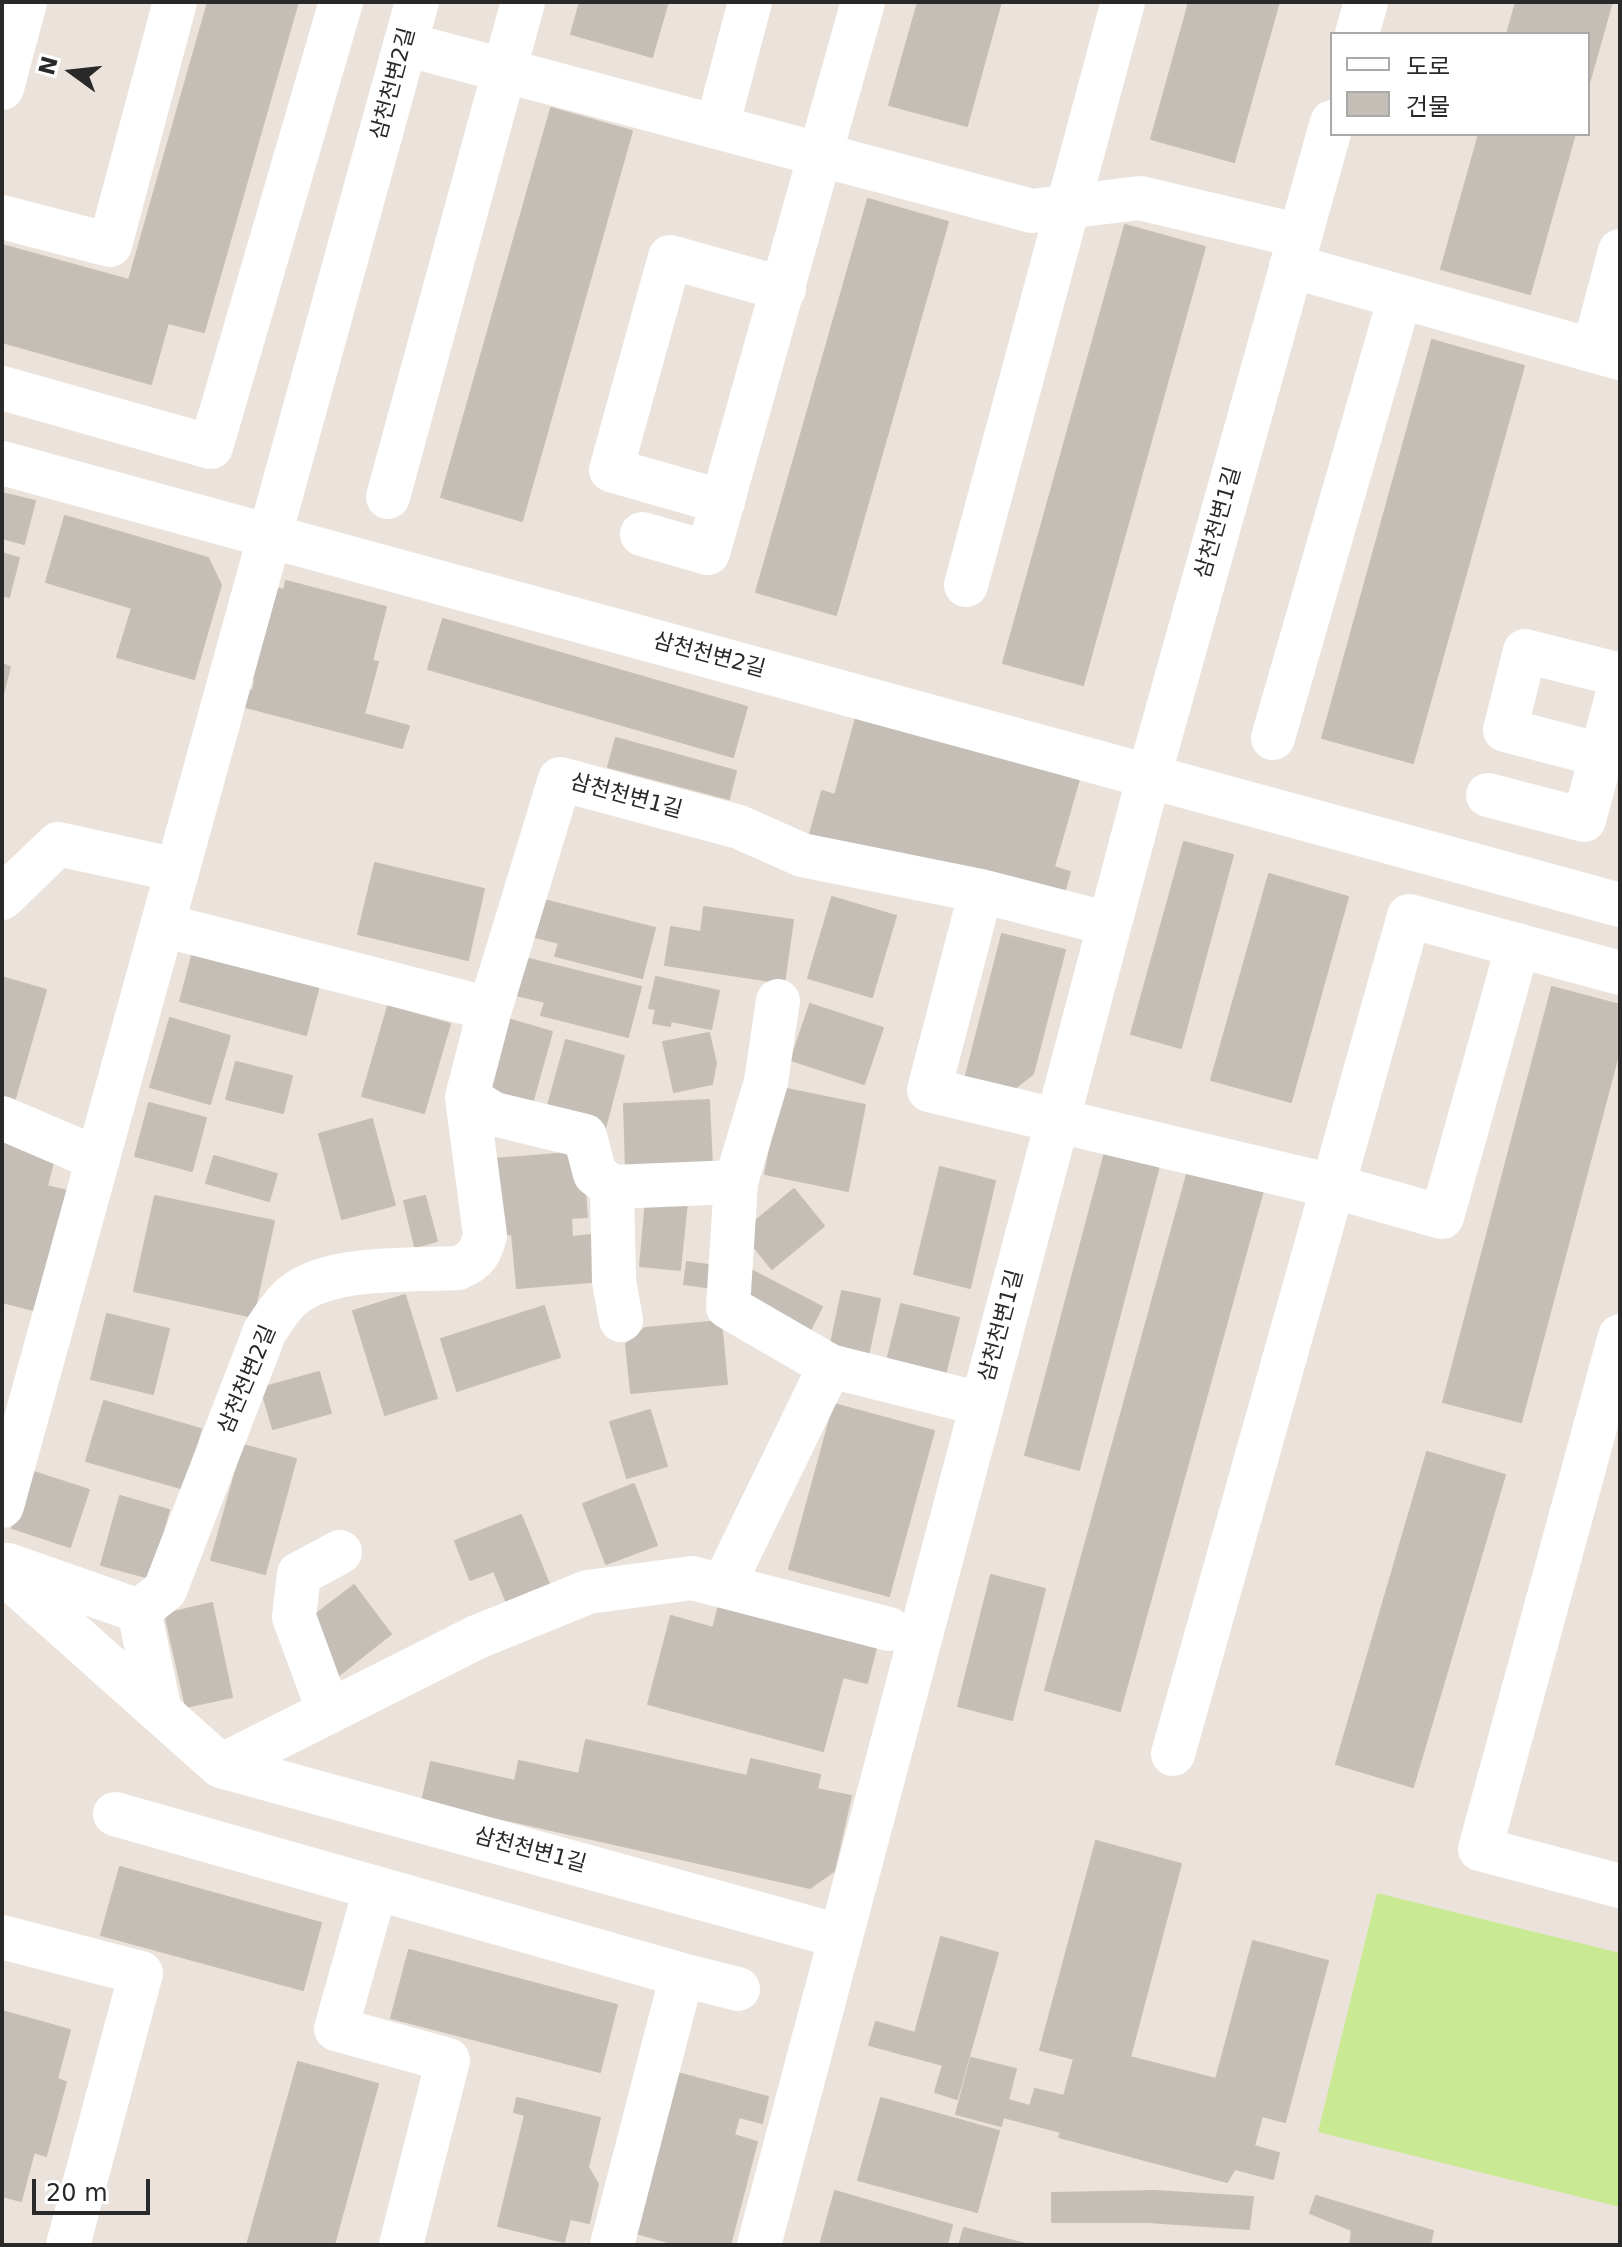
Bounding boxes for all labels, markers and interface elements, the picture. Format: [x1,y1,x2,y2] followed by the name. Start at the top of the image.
[366,25,422,143] street label: 삼천천변2길
[32,32,112,112] north arrow
[1330,32,1590,136] legend
[1406,53,1450,81] text: 도로
[34,54,63,78] text: N
[1406,93,1450,121] text: 건물
[1190,464,1248,582] street label: 삼천천변1길
[650,628,768,684] street label: 삼천천변2길
[567,769,685,825] street label: 삼천천변1길
[974,1267,1030,1385] street label: 삼천천변1길
[213,1322,283,1438] street label: 삼천천변2길
[471,1823,589,1879] street label: 삼천천변1길
[36,2163,154,2213] scale bar
[46,2179,108,2207] text: 20 m

